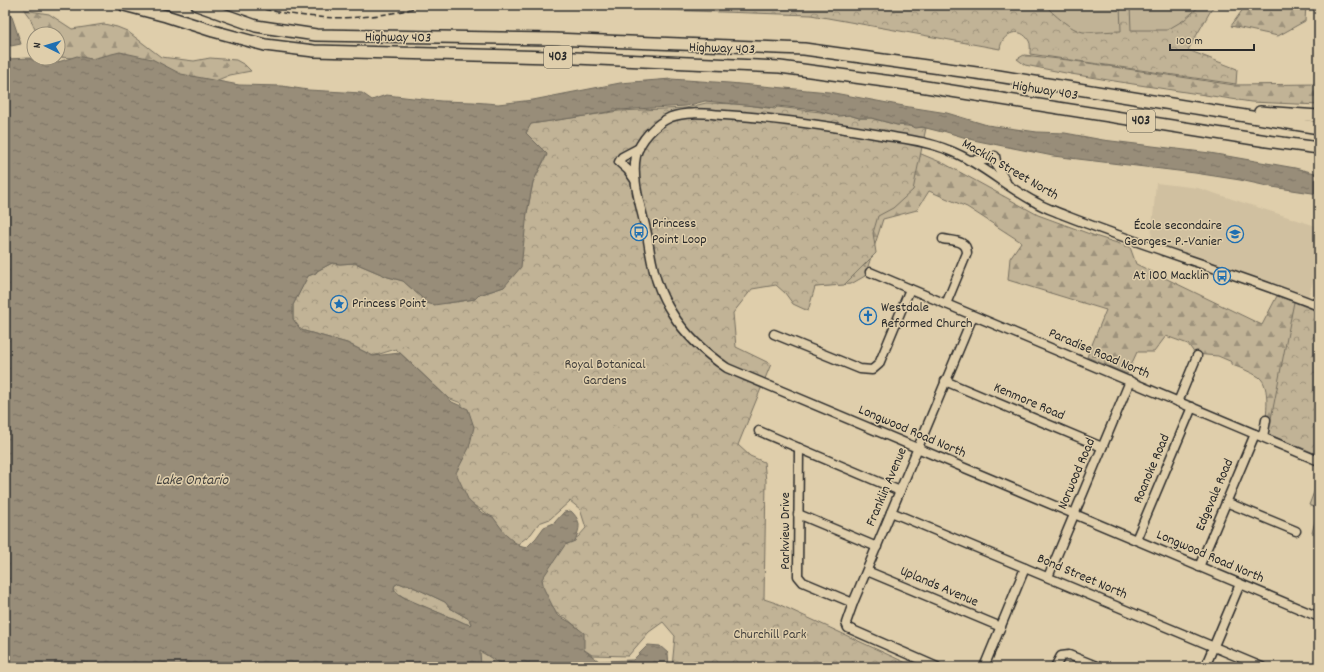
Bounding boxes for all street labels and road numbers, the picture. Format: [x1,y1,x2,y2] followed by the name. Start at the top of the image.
[365,27,431,49] street label: Highway 403
[688,38,756,60] street label: Highway 403
[544,46,572,68] road number: 403
[1011,76,1079,106] street label: Highway 403
[1127,110,1155,132] road number: 403
[958,134,1062,206] street label: Macklin Street North
[1045,324,1153,384] street label: Paradise Road North
[990,378,1068,426] street label: Kenmore Road
[855,400,969,464] street label: Longwood Road North
[1128,431,1176,507] street label: Roanoke Road
[1053,435,1101,513] street label: Norwood Road
[861,444,913,530] street label: Franklin Avenue
[1191,456,1239,534] street label: Edgevale Road
[776,492,796,570] street label: Parkview Drive
[1153,525,1267,589] street label: Longwood Road North
[1034,549,1130,605] street label: Bond Street North
[897,561,981,613] street label: Uplands Avenue

